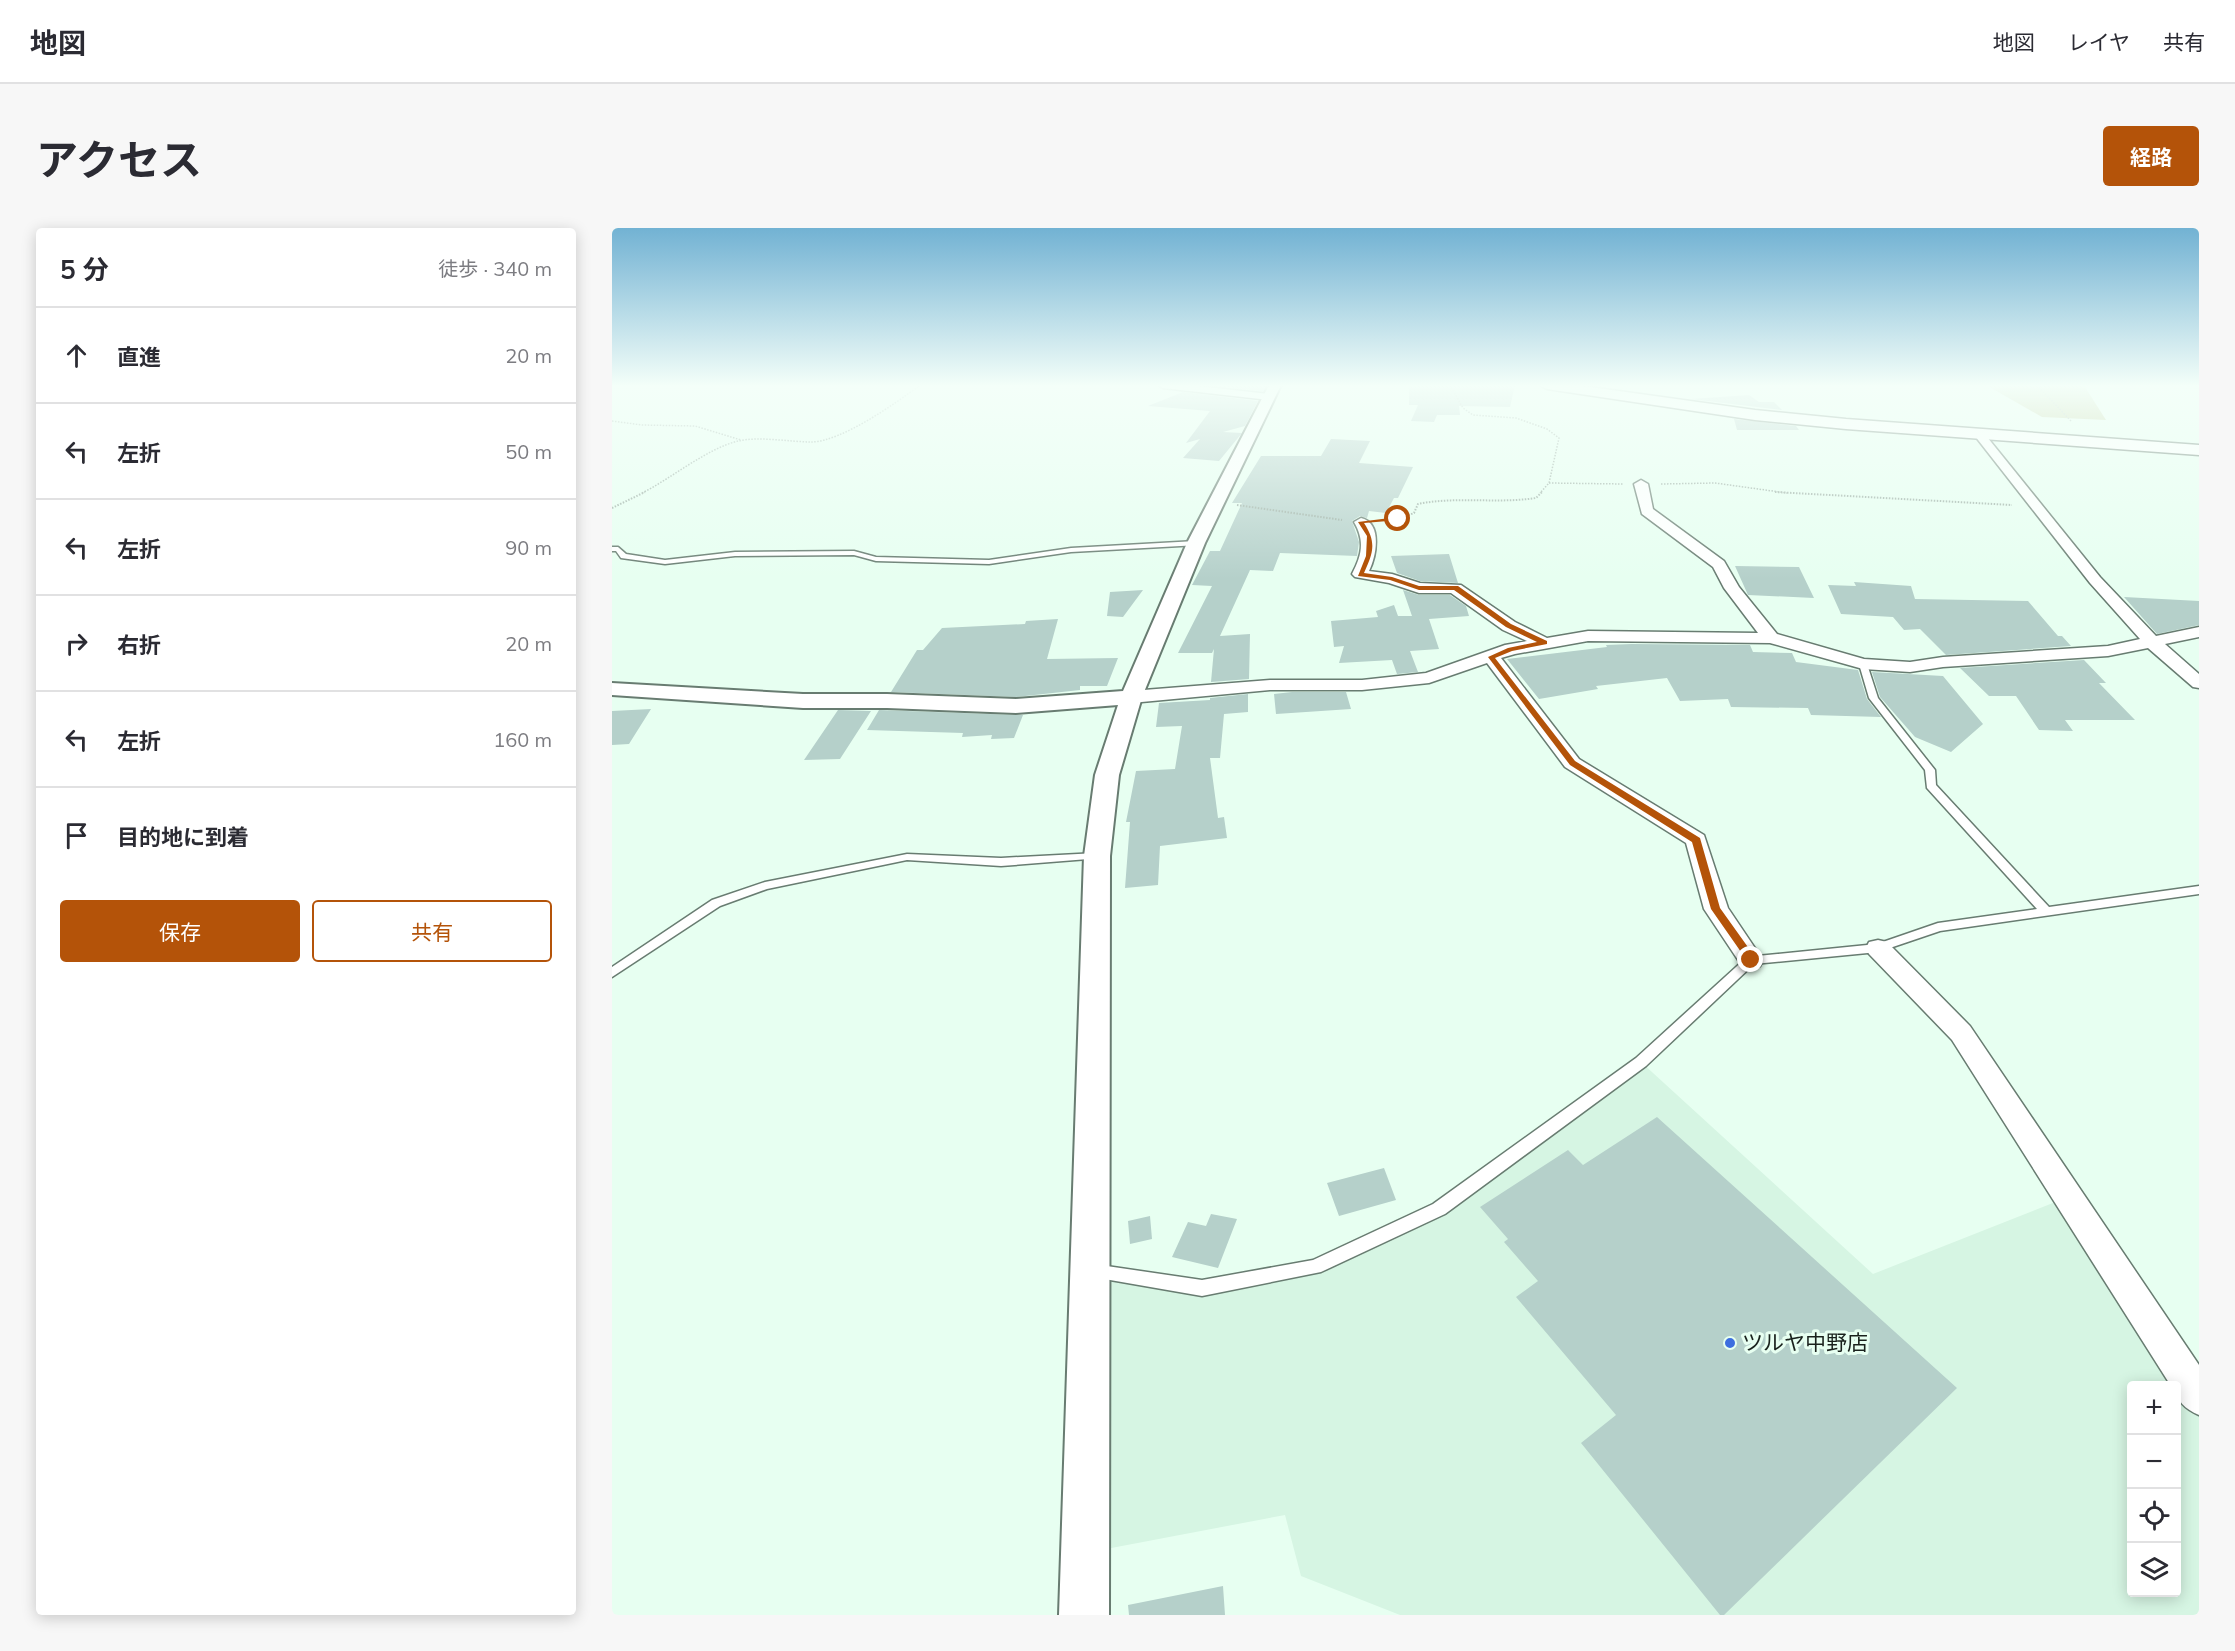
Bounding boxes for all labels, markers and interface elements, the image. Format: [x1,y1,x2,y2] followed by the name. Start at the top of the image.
[30,25,86,60] text: 地図
[1993,29,2035,55] text: 地図
[2068,29,2130,55] text: レイヤ
[2163,29,2205,55] text: 共有
[2103,126,2199,186] button: 経路
[36,133,202,186] text: アクセス
[60,253,109,286] text: 5 分
[438,256,552,281] text: 徒歩 · 340 m
[60,339,93,372] icon: ahead
[117,343,161,371] text: 直進
[505,343,552,368] text: 20 m
[60,435,93,468] icon: left
[117,439,161,467] text: 左折
[505,439,552,464] text: 50 m
[1384,505,1410,531] route start
[60,531,93,564] icon: left
[117,535,161,563] text: 左折
[505,535,552,560] text: 90 m
[60,627,93,660] icon: right
[117,631,161,659] text: 右折
[505,631,552,656] text: 20 m
[60,723,93,756] icon: left
[117,727,161,755] text: 左折
[493,727,552,752] text: 160 m
[60,819,93,852] icon: arrive
[117,823,249,851] text: 目的地に到着
[60,900,300,962] button: 保存
[312,900,552,962] button: 共有
[1737,946,1763,972] route end
[1742,1329,1868,1355] place label: ツルヤ中野店
[1723,1336,1737,1350] marker: ツルヤ中野店
[2127,1381,2181,1597] map controls
[2127,1381,2181,1435] button: +
[2127,1435,2181,1489] button: −
[2127,1489,2181,1543] button: locate
[2127,1543,2181,1597] button: layers

